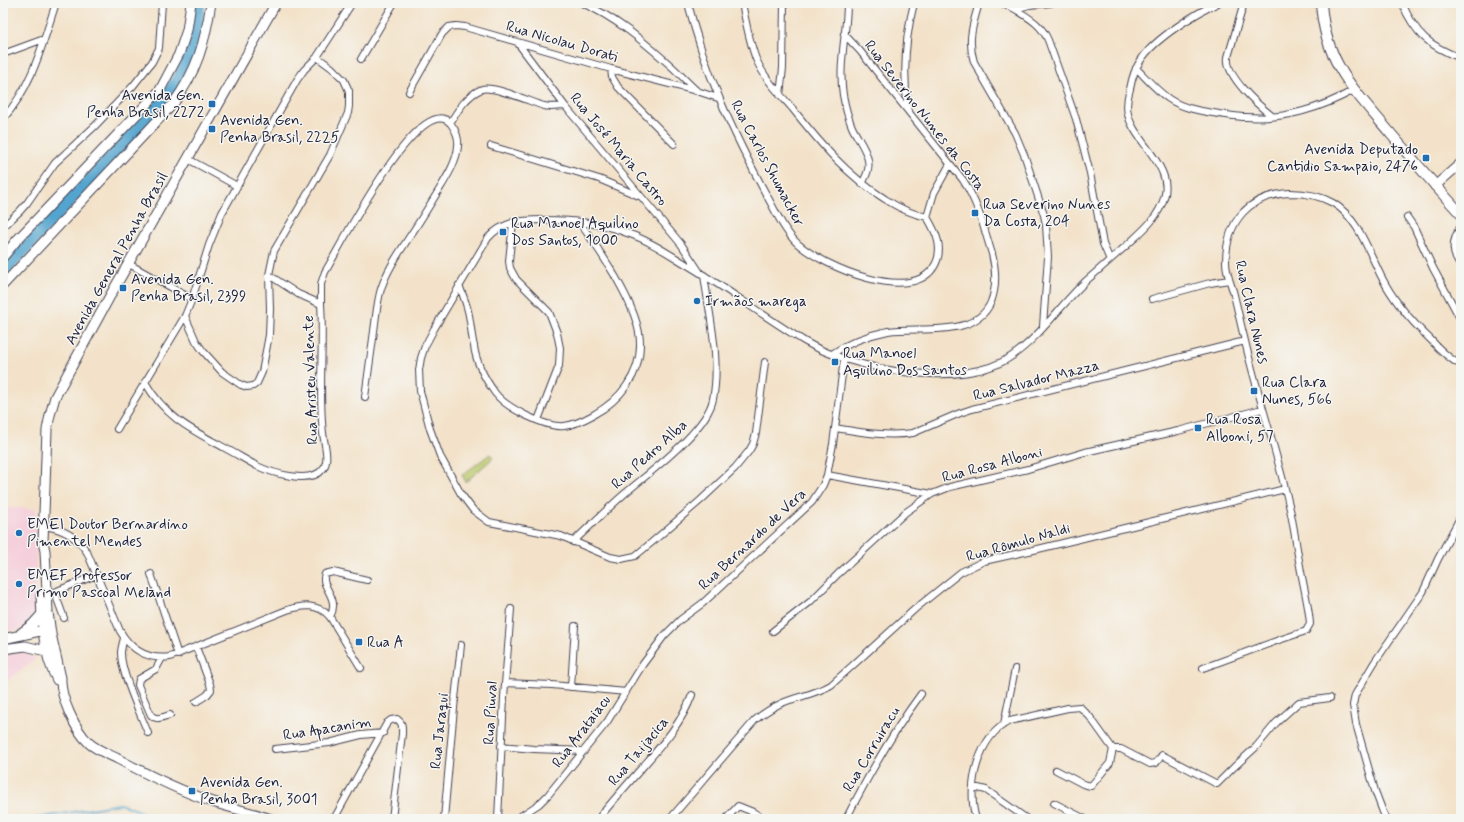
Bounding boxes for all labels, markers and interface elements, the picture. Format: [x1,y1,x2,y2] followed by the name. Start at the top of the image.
[504,16,620,68] street label: Rua Nicolau Dorati
[859,36,989,195] street label: Rua Severino Nunes da Costa
[87,86,204,123] place label: Avenida Gen. Penha Brasil, 2272
[565,89,672,211] street label: Rua José Maria Castro
[725,97,809,230] street label: Rua Carlos Shumacker
[207,99,217,109] marker: Avenida Gen. Penha Brasil, 2272
[220,111,340,148] place label: Avenida Gen. Penha Brasil, 2225
[207,124,217,134] marker: Avenida Gen. Penha Brasil, 2225
[1267,140,1418,177] place label: Avenida Deputado Cantidio Sampaio, 2476
[1421,153,1431,163] marker: Avenida Deputado Cantidio Sampaio, 2476
[61,168,173,349] street label: Avenida General Penha Brasil
[983,195,1111,232] place label: Rua Severino Nunes Da Costa, 204
[970,208,980,218] marker: Rua Severino Nunes Da Costa, 204
[511,214,639,251] place label: Rua Manoel Aquilino Dos Santos, 1000
[498,227,508,237] marker: Rua Manoel Aquilino Dos Santos, 1000
[1229,259,1273,366] street label: Rua Clara Nunes
[131,270,246,307] place label: Avenida Gen. Penha Brasil, 2399
[118,283,128,293] marker: Avenida Gen. Penha Brasil, 2399
[705,292,807,312] place label: Irmãos marega
[692,296,702,306] marker: Irmãos marega
[299,315,323,445] street label: Rua Aristeu Valente
[843,344,967,381] place label: Rua Manoel Aquilino Dos Santos
[971,356,1102,406] street label: Rua Salvador Mazza
[830,357,840,367] marker: Rua Manoel Aquilino Dos Santos
[1262,373,1332,410] place label: Rua Clara Nunes, 566
[1249,386,1259,396] marker: Rua Clara Nunes, 566
[1206,410,1274,447] place label: Rua Rosa Alboni, 57
[607,415,692,494] street label: Rua Pedro Alba
[1193,423,1203,433] marker: Rua Rosa Alboni, 57
[940,442,1045,488] street label: Rua Rosa Alboni
[694,484,811,595] street label: Rua Bernardo de Vera
[27,515,188,552] place label: EMEI Doutor Bernardino Pimentel Mendes
[964,519,1073,567] street label: Rua Rômulo Naldi
[14,528,24,538] marker: EMEI Doutor Bernardino Pimentel Mendes
[27,566,171,603] place label: EMEF Professor Primo Pascoal Meland
[14,579,24,589] marker: EMEF Professor Primo Pascoal Meland
[367,633,404,653] place label: Rua A
[354,637,364,647] marker: Rua A
[479,681,503,745] street label: Rua Piuval
[548,691,616,772] street label: Rua Arataiacu
[426,692,454,770] street label: Rua Jaraqui
[839,703,905,796] street label: Rua Corruiracu
[282,712,373,747] street label: Rua Apacanim
[604,713,674,790] street label: Rua Taijacica
[200,773,317,810] place label: Avenida Gen. Penha Brasil, 3001
[187,786,197,796] marker: Avenida Gen. Penha Brasil, 3001

